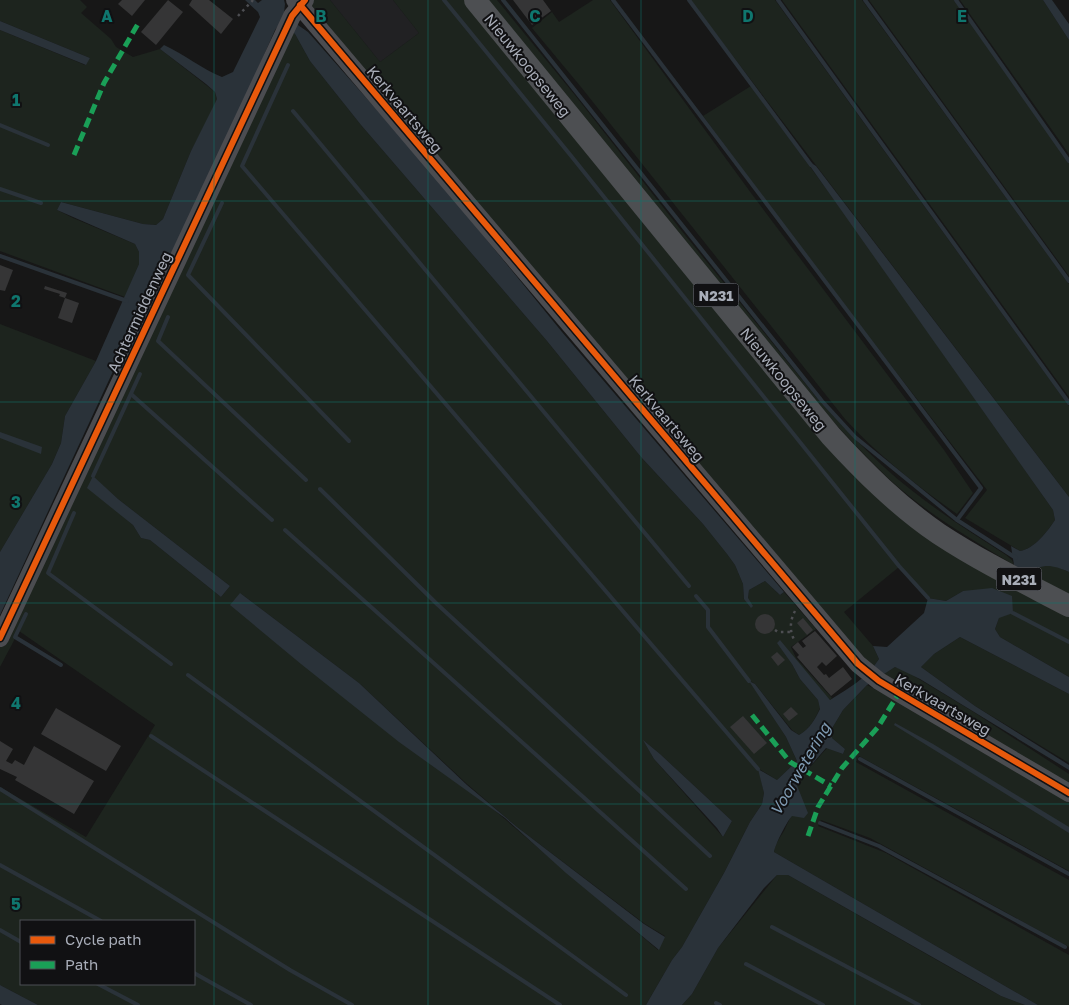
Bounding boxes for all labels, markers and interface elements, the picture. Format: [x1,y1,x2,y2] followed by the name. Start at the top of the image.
[101,6,113,26] text: A
[315,6,327,26] text: B
[529,6,541,26] text: C
[742,6,754,26] text: D
[957,6,967,26] text: E
[481,10,575,120] street label: Nieuwkoopseweg
[363,62,447,156] street label: Kerkvaartsweg
[12,90,20,110] text: 1
[103,249,175,375] street label: Achtermiddenweg
[694,284,738,306] road number: N231
[11,291,21,311] text: 2
[737,324,831,434] street label: Nieuwkoopseweg
[625,371,709,465] street label: Kerkvaartsweg
[11,492,21,512] text: 3
[996,568,1042,590] road number: N231
[892,669,994,739] street label: Kerkvaartsweg
[11,693,21,713] text: 4
[765,718,835,819] water label: Voorwetering
[11,894,21,914] text: 5
[20,920,195,985] legend
[65,930,141,948] text: Cycle path
[65,955,98,973] text: Path

